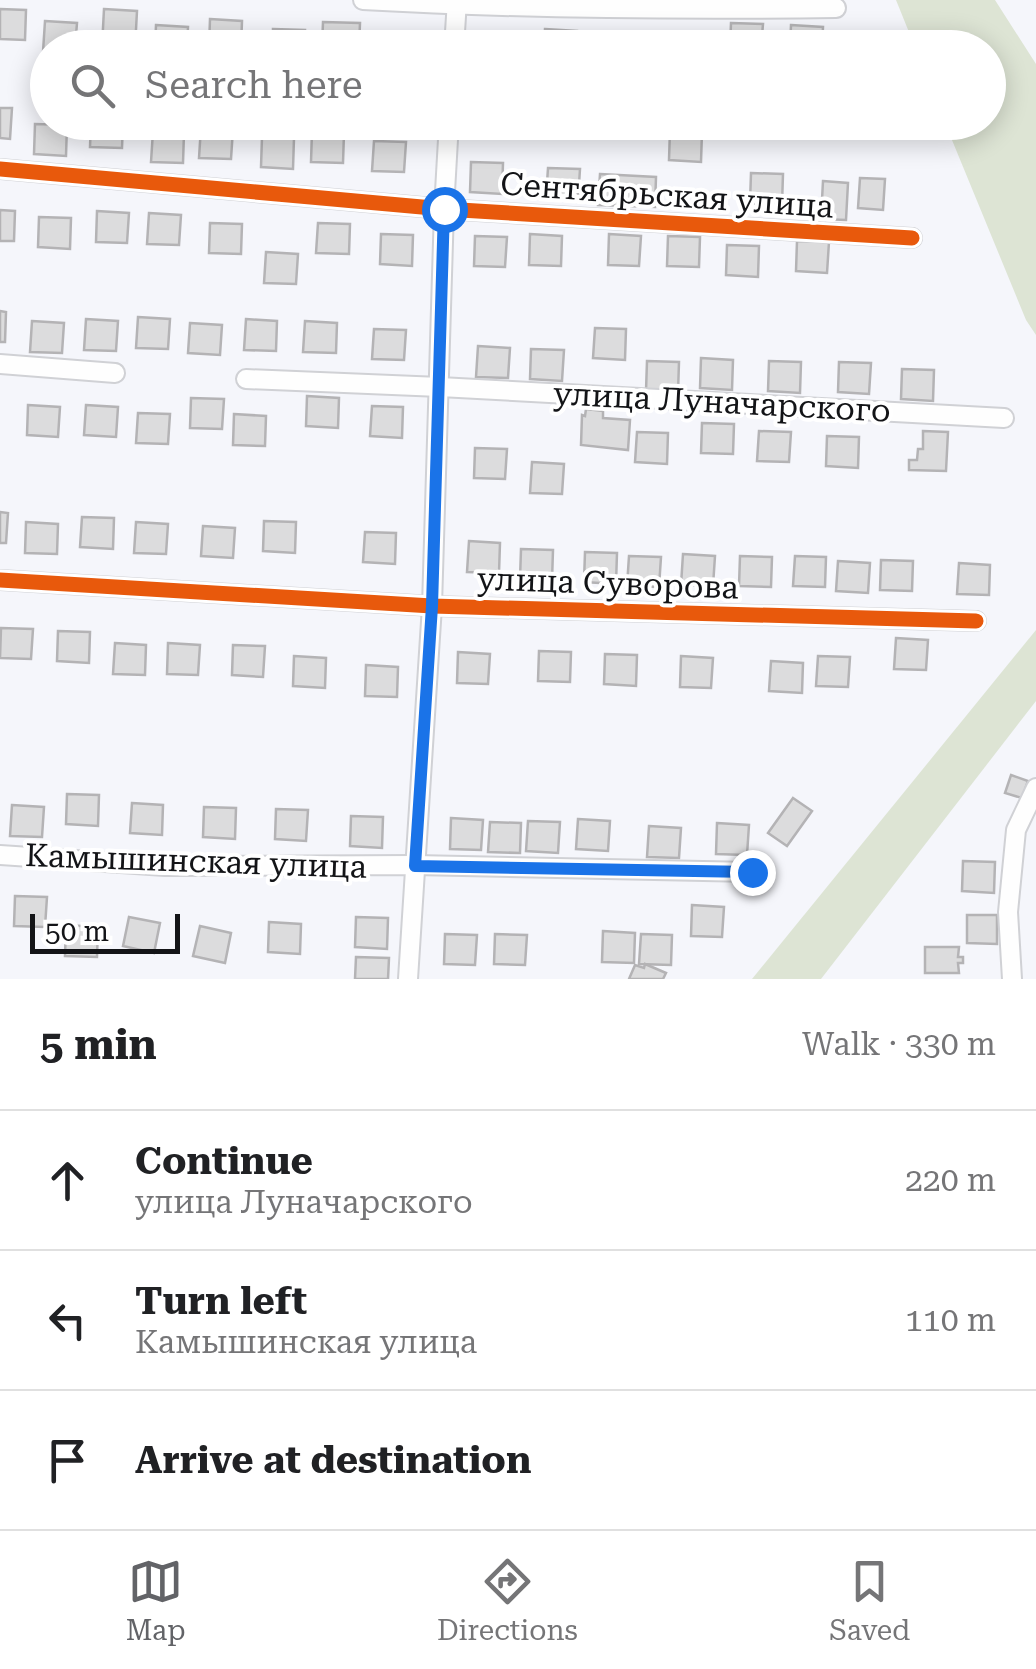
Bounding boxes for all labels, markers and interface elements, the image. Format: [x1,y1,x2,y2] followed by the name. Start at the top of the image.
[30,30,1006,140] search box
[65,58,120,113] icon: search
[145,63,363,107] text: Search here
[499,164,835,226] street label: Сентябрьская улица
[422,187,468,233] route start
[552,374,892,430] street label: улица Луначарского
[477,559,739,607] street label: улица Суворова
[24,836,368,886] street label: Камышинская улица
[730,850,776,896] route end
[30,909,180,954] scale bar
[45,915,109,948] text: 50 m
[40,1020,157,1069] text: 5 min
[802,1025,996,1063] text: Walk · 330 m
[135,1139,313,1183] text: Continue
[40,1153,95,1208] icon: ahead
[905,1161,996,1199] text: 220 m
[135,1183,473,1221] text: улица Луначарского
[135,1279,307,1323] text: Turn left
[40,1293,95,1348] icon: left
[905,1301,996,1339] text: 110 m
[135,1323,477,1361] text: Камышинская улица
[40,1433,95,1488] icon: arrive
[135,1438,531,1482] text: Arrive at destination
[126,1554,186,1647] tab: Map
[437,1554,578,1647] tab: Directions
[829,1554,910,1647] tab: Saved

